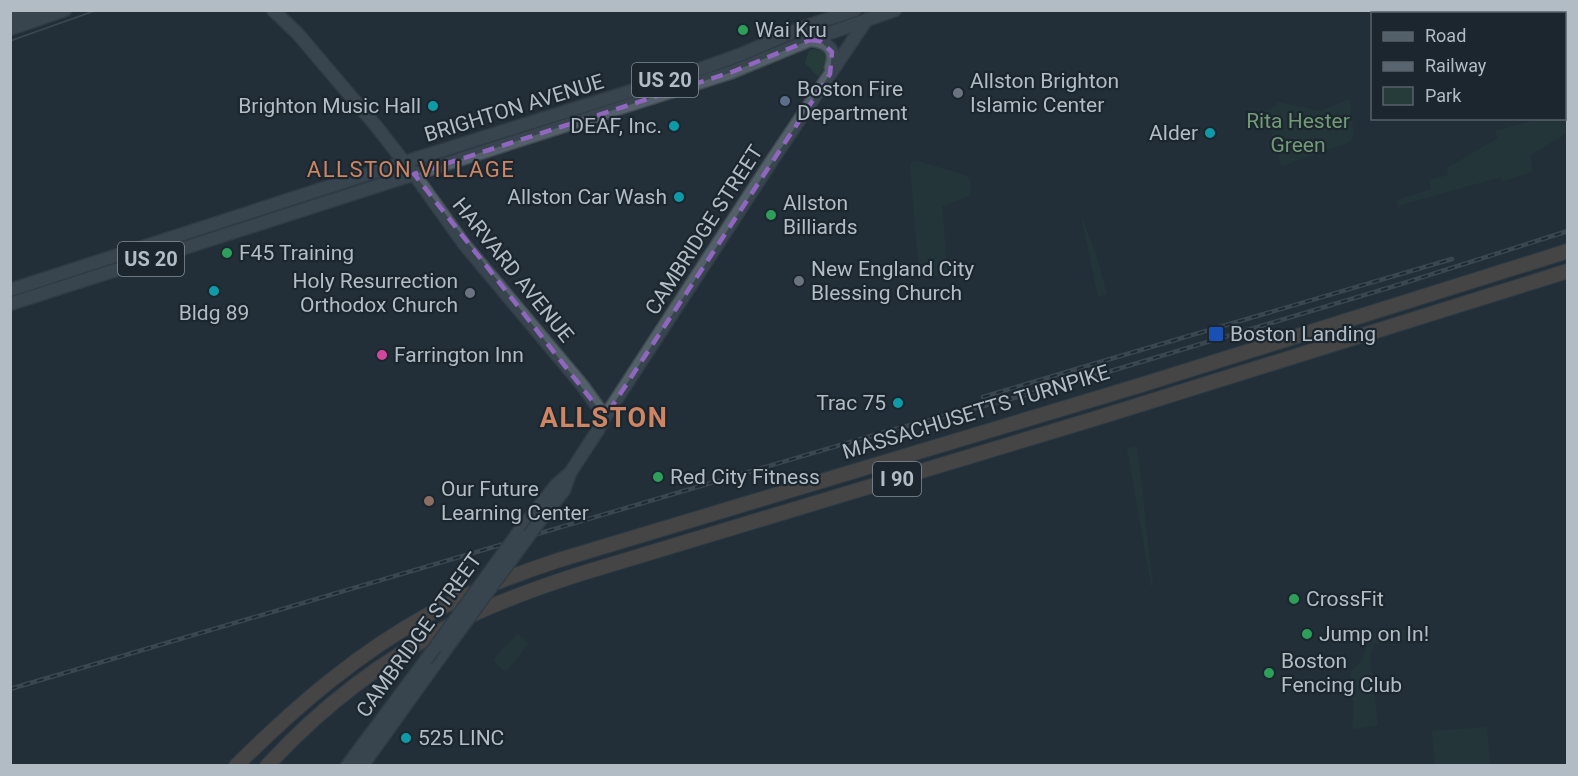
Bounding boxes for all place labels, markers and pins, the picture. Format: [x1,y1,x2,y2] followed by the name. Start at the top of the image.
[755,18,827,42] place label: Wai Kru
[736,23,750,37] marker: Wai Kru
[970,69,1119,117] place label: Allston Brighton Islamic Center
[797,77,908,125] place label: Boston Fire Department
[951,86,965,100] marker: Allston Brighton Islamic Center
[238,94,421,118] place label: Brighton Music Hall
[778,94,792,108] marker: Boston Fire Department
[426,99,440,113] marker: Brighton Music Hall
[570,114,662,138] place label: DEAF, Inc.
[667,119,681,133] marker: DEAF, Inc.
[1149,121,1198,145] place label: Alder
[1203,126,1217,140] marker: Alder
[507,185,667,209] place label: Allston Car Wash
[672,190,686,204] marker: Allston Car Wash
[783,191,858,239] place label: Allston Billiards
[764,208,778,222] marker: Allston Billiards
[239,241,354,265] place label: F45 Training
[220,246,234,260] marker: F45 Training
[811,257,974,305] place label: New England City Blessing Church
[293,269,458,317] place label: Holy Resurrection Orthodox Church
[792,274,806,288] marker: New England City Blessing Church
[207,284,221,298] marker: Bldg 89
[463,286,477,300] marker: Holy Resurrection Orthodox Church
[179,301,249,325] place label: Bldg 89
[1230,322,1376,346] place label: Boston Landing
[1207,325,1225,343] marker: Boston Landing
[394,343,524,367] place label: Farrington Inn
[375,348,389,362] marker: Farrington Inn
[816,391,886,415] place label: Trac 75
[891,396,905,410] marker: Trac 75
[670,465,820,489] place label: Red City Fitness
[651,470,665,484] marker: Red City Fitness
[441,477,589,525] place label: Our Future Learning Center
[422,494,436,508] marker: Our Future Learning Center
[1306,587,1384,611] place label: CrossFit
[1287,592,1301,606] marker: CrossFit
[1319,622,1429,646] place label: Jump on In!
[1300,627,1314,641] marker: Jump on In!
[1281,649,1402,697] place label: Boston Fencing Club
[1262,666,1276,680] marker: Boston Fencing Club
[418,726,504,750] place label: 525 LINC
[399,731,413,745] marker: 525 LINC

